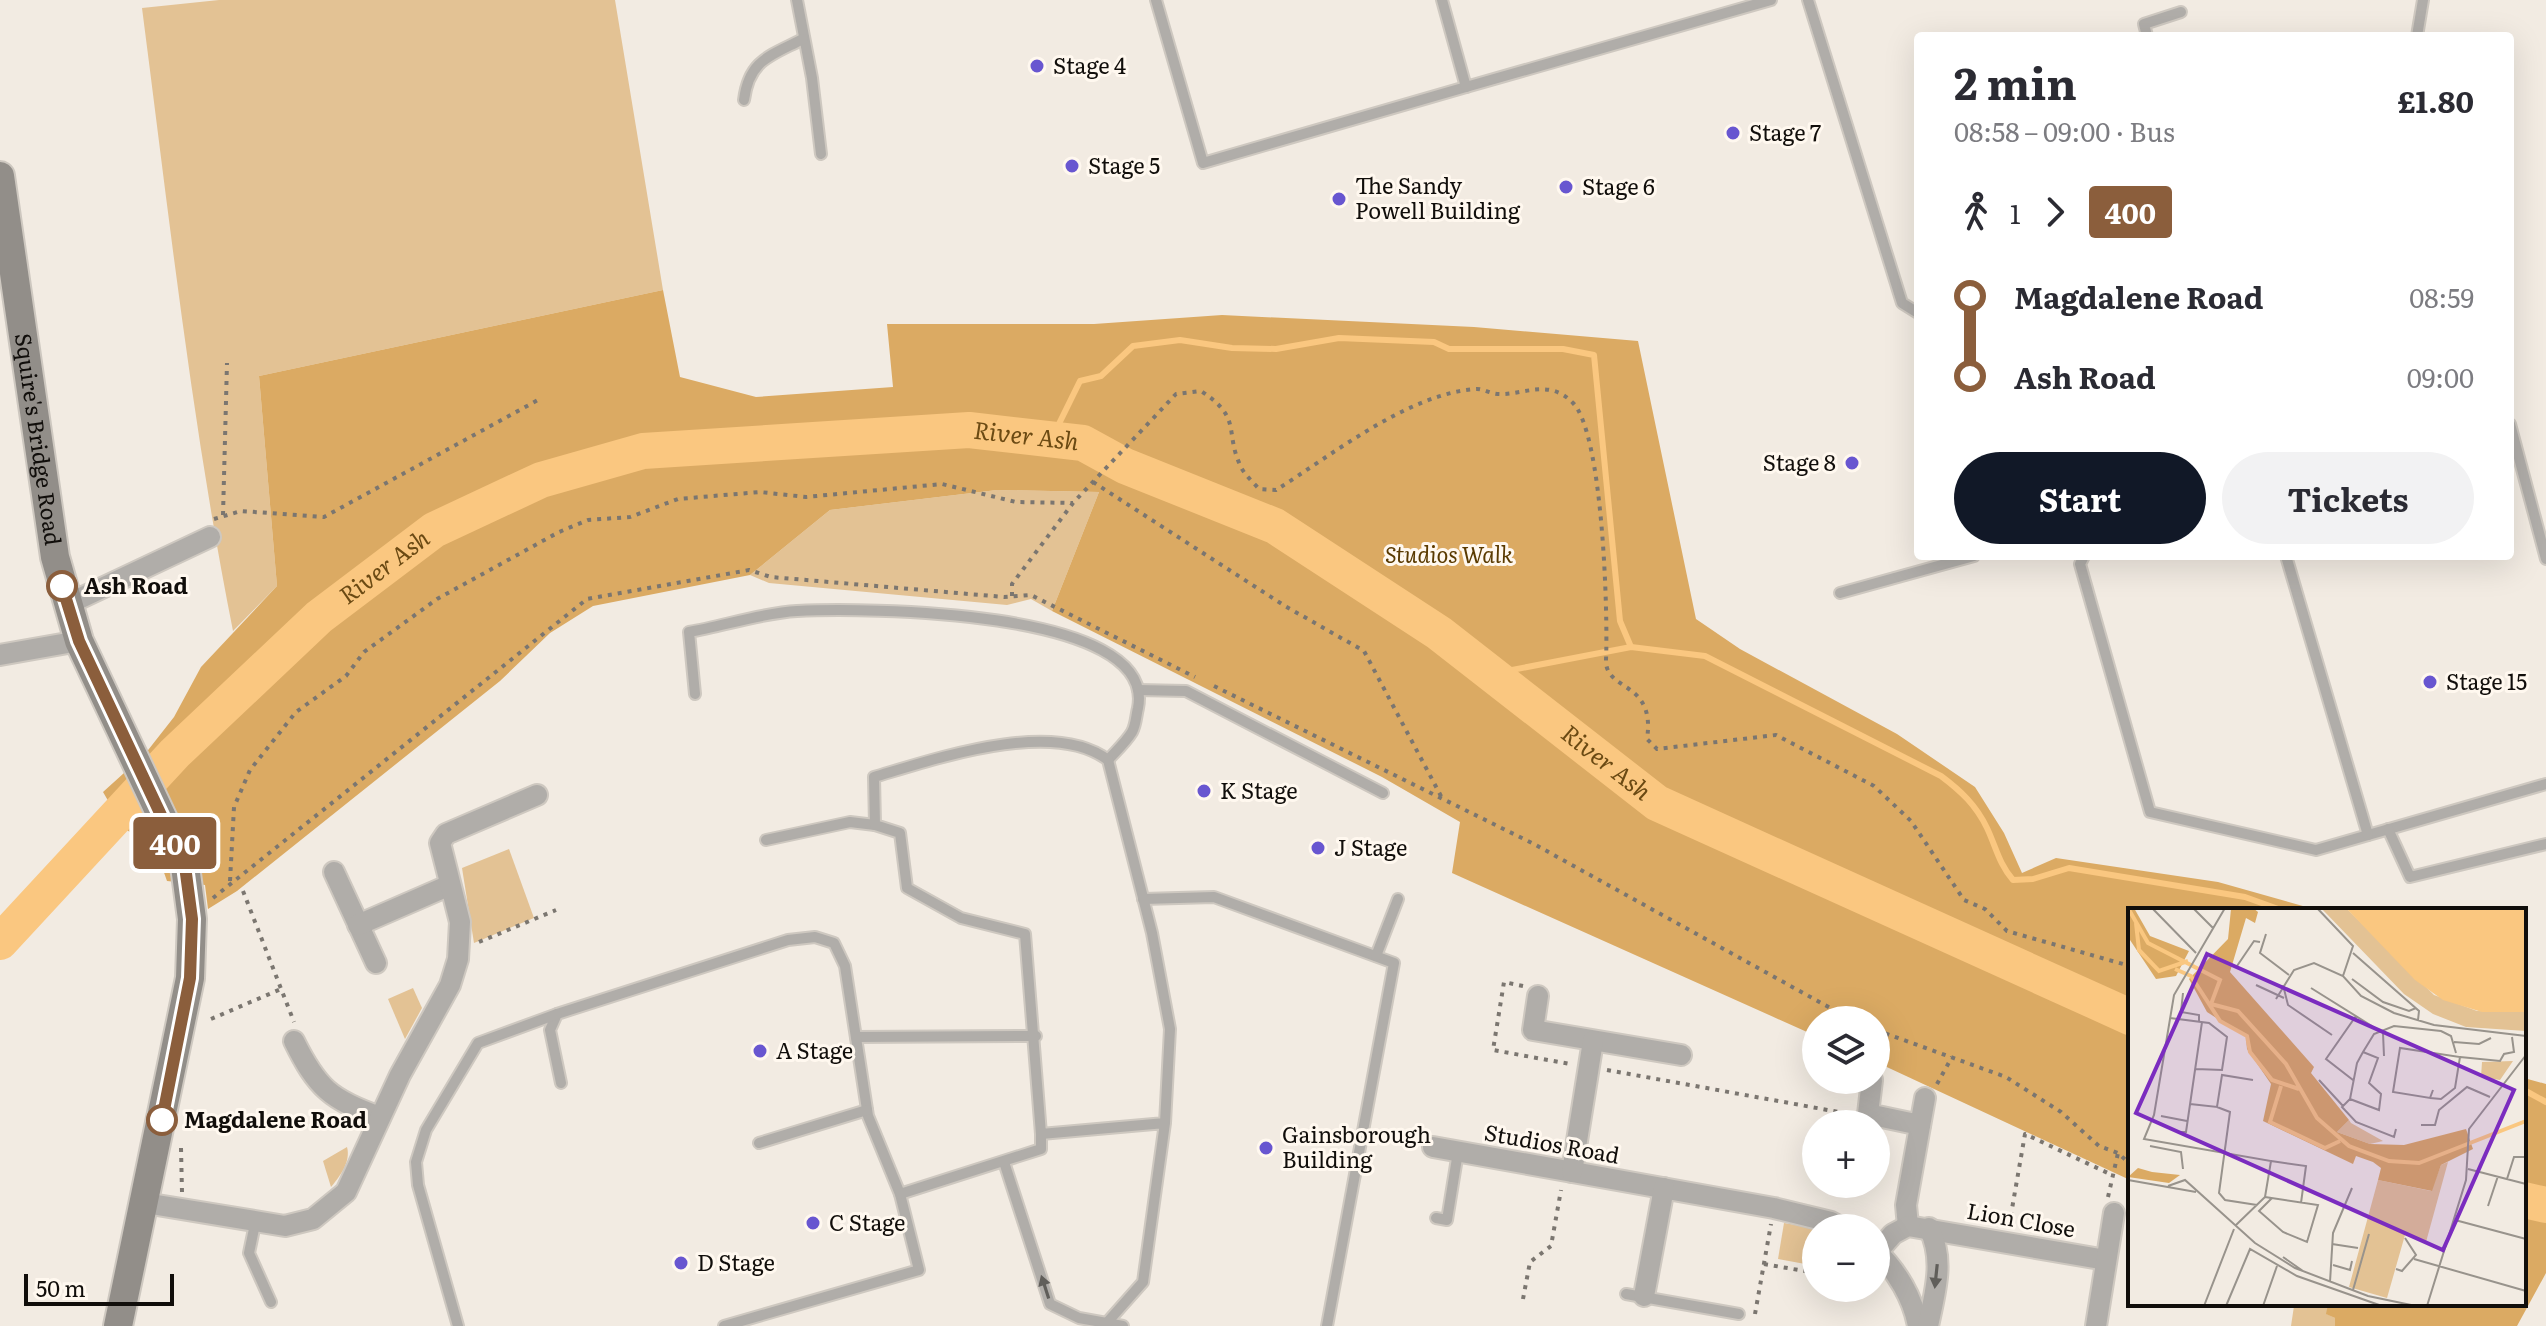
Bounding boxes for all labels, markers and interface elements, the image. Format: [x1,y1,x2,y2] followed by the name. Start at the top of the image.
[1053,48,1126,81] place label: Stage 4
[1954,48,2077,114] text: 2 min
[1028,57,1046,75] marker: Stage 4
[2397,78,2474,122] text: £1.80
[1954,111,2175,150] text: 08:58 – 09:00 · Bus
[1749,115,1821,148] place label: Stage 7
[1724,124,1742,142] marker: Stage 7
[1088,148,1160,181] place label: Stage 5
[1063,157,1081,175] marker: Stage 5
[1355,168,1521,226] place label: The Sandy Powell Building
[1582,169,1655,202] place label: Stage 6
[1557,178,1575,196] marker: Stage 6
[1330,190,1348,208] marker: The Sandy Powell Building
[1954,190,1998,234] icon: walk
[2033,190,2077,234] icon: forward
[2105,191,2156,233] text: 400
[2010,193,2021,232] text: 1
[2014,274,2264,318] text: Magdalene Road
[2409,277,2474,316] text: 08:59
[8,331,71,547] street label: Squire's Bridge Road
[2014,354,2156,398] text: Ash Road
[2407,357,2474,396] text: 09:00
[972,411,1081,457] water label: River Ash
[1763,445,1836,478] place label: Stage 8
[1954,452,2206,544] button: Start
[2222,452,2474,544] button: Tickets
[1843,454,1861,472] marker: Stage 8
[331,520,436,611] water label: River Ash
[1385,537,1513,570] park label: Studios Walk
[84,568,188,601] place label: Ash Road
[47,571,77,601] marker: Ash Road
[2446,664,2527,697] place label: Stage 15
[2421,673,2439,691] marker: Stage 15
[1555,715,1660,807] water label: River Ash
[1220,773,1298,806] place label: K Stage
[1195,782,1213,800] marker: K Stage
[129,817,221,869] line badge: 400
[149,822,201,864] text: 400
[1334,830,1407,863] place label: J Stage
[1309,839,1327,857] marker: J Stage
[2128,908,2526,1306] inset map
[1802,1006,1890,1302] map controls
[1802,1006,1890,1094] button: layers
[776,1033,853,1066] place label: A Stage
[751,1042,769,1060] marker: A Stage
[184,1102,367,1135] place label: Magdalene Road
[147,1105,177,1135] marker: Magdalene Road
[1802,1110,1890,1198] button: +
[1482,1114,1622,1171] street label: Studios Road
[1282,1117,1431,1175] place label: Gainsborough Building
[1257,1139,1275,1157] marker: Gainsborough Building
[1965,1193,2078,1244] street label: Lion Close
[829,1205,906,1238] place label: C Stage
[804,1214,822,1232] marker: C Stage
[1802,1214,1890,1302] button: −
[697,1245,775,1278] place label: D Stage
[672,1254,690,1272] marker: D Stage
[1930,1264,1943,1289] one-way arrow
[24,1270,174,1306] scale bar
[36,1271,86,1304] text: 50 m
[1038,1275,1050,1299] one-way arrow

